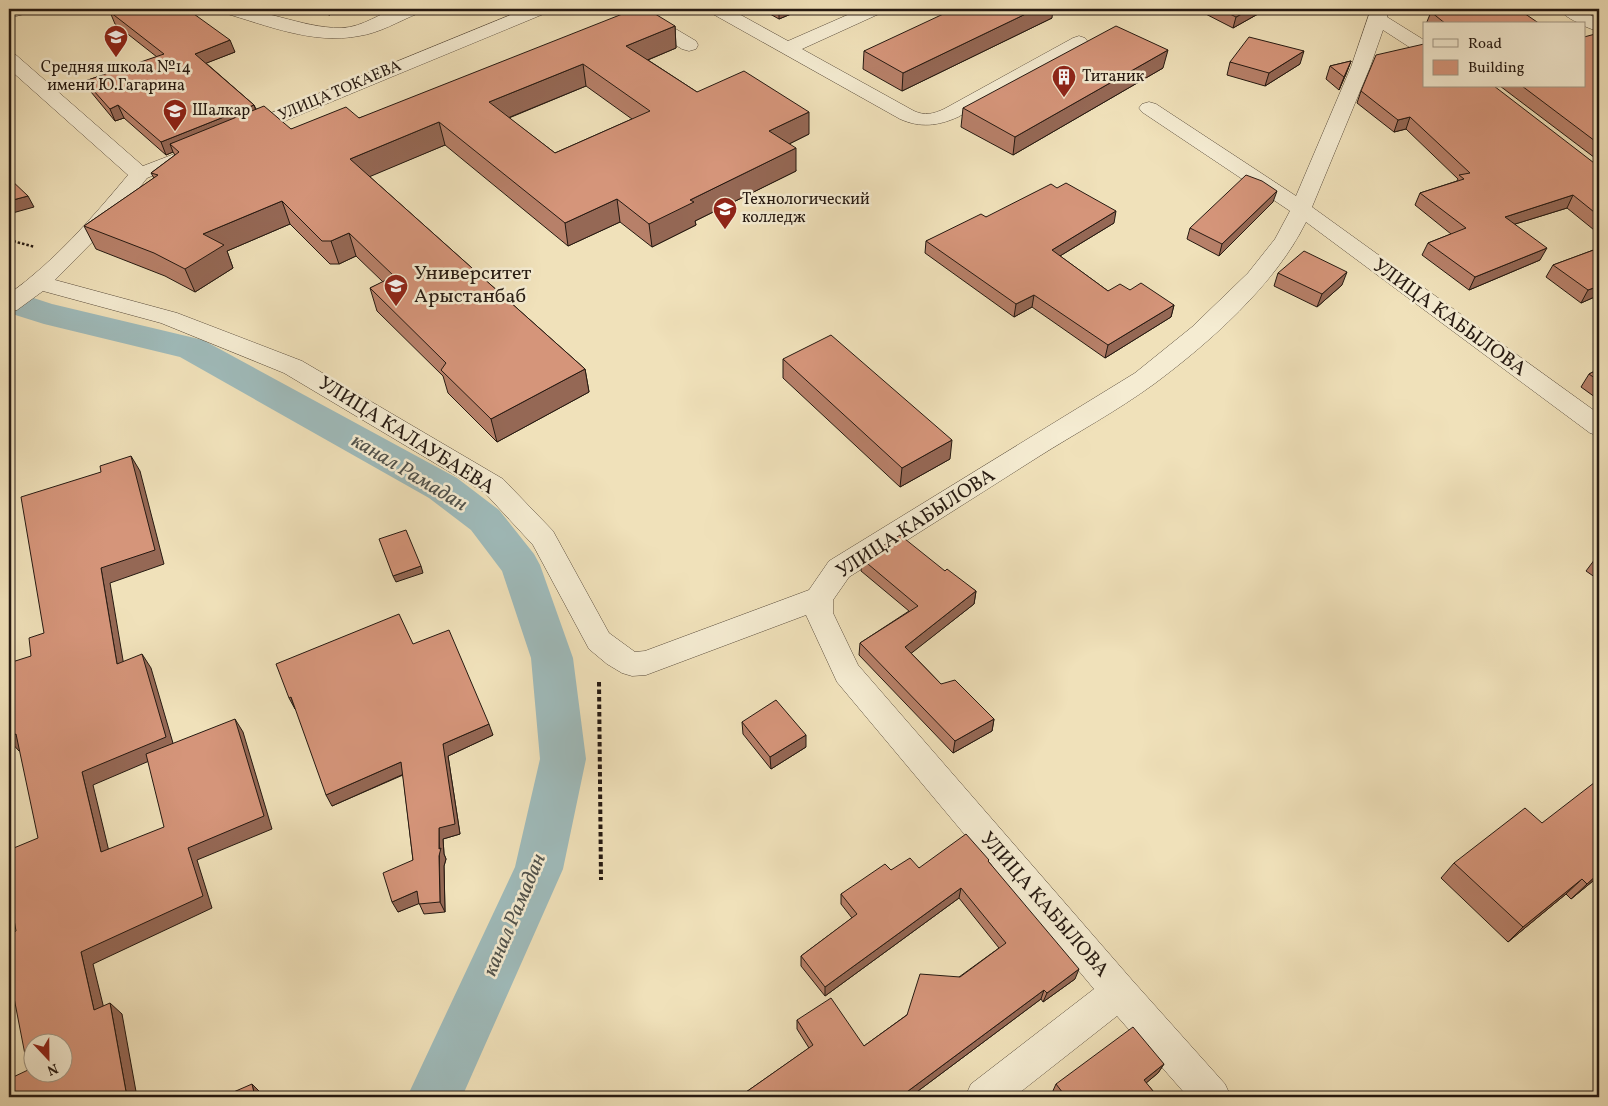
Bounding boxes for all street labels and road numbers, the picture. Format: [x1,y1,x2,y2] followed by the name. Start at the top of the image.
[275,55,405,127] street label: УЛИЦА ТОКАЕВА
[1366,253,1532,383] street label: УЛИЦА КАБЫЛОВА
[312,370,500,502] street label: УЛИЦА КАЛАУБАЕВА
[831,462,1001,586] street label: УЛИЦА КАБЫЛОВА
[973,826,1115,984] street label: УЛИЦА КАБЫЛОВА

